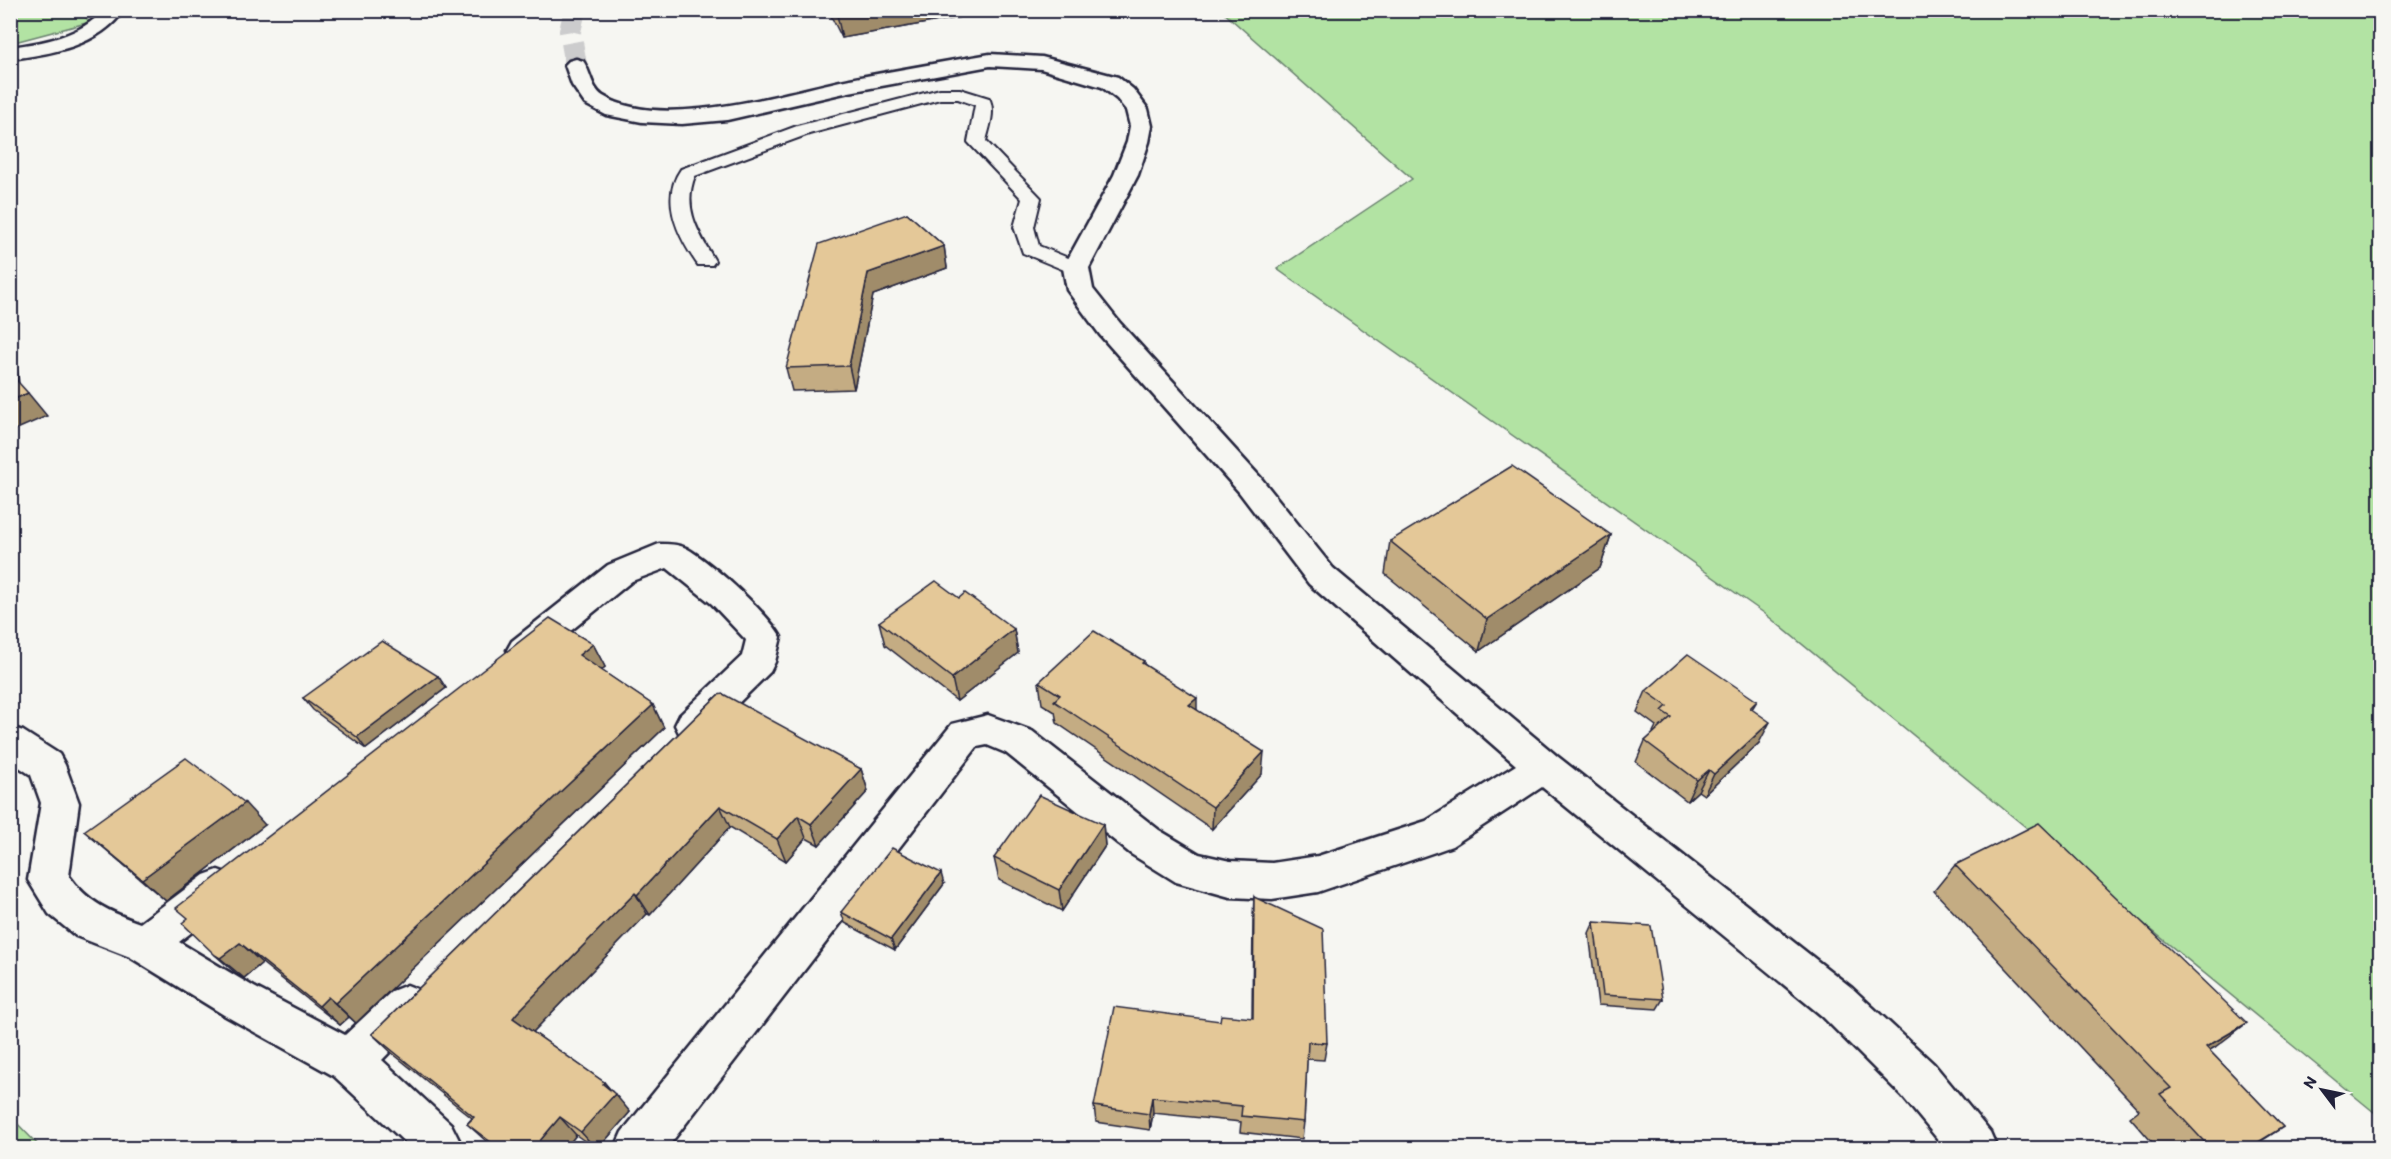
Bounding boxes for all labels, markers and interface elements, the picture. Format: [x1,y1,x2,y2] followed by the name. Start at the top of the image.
[2292,1060,2352,1120] north arrow
[2299,1073,2321,1092] text: N

